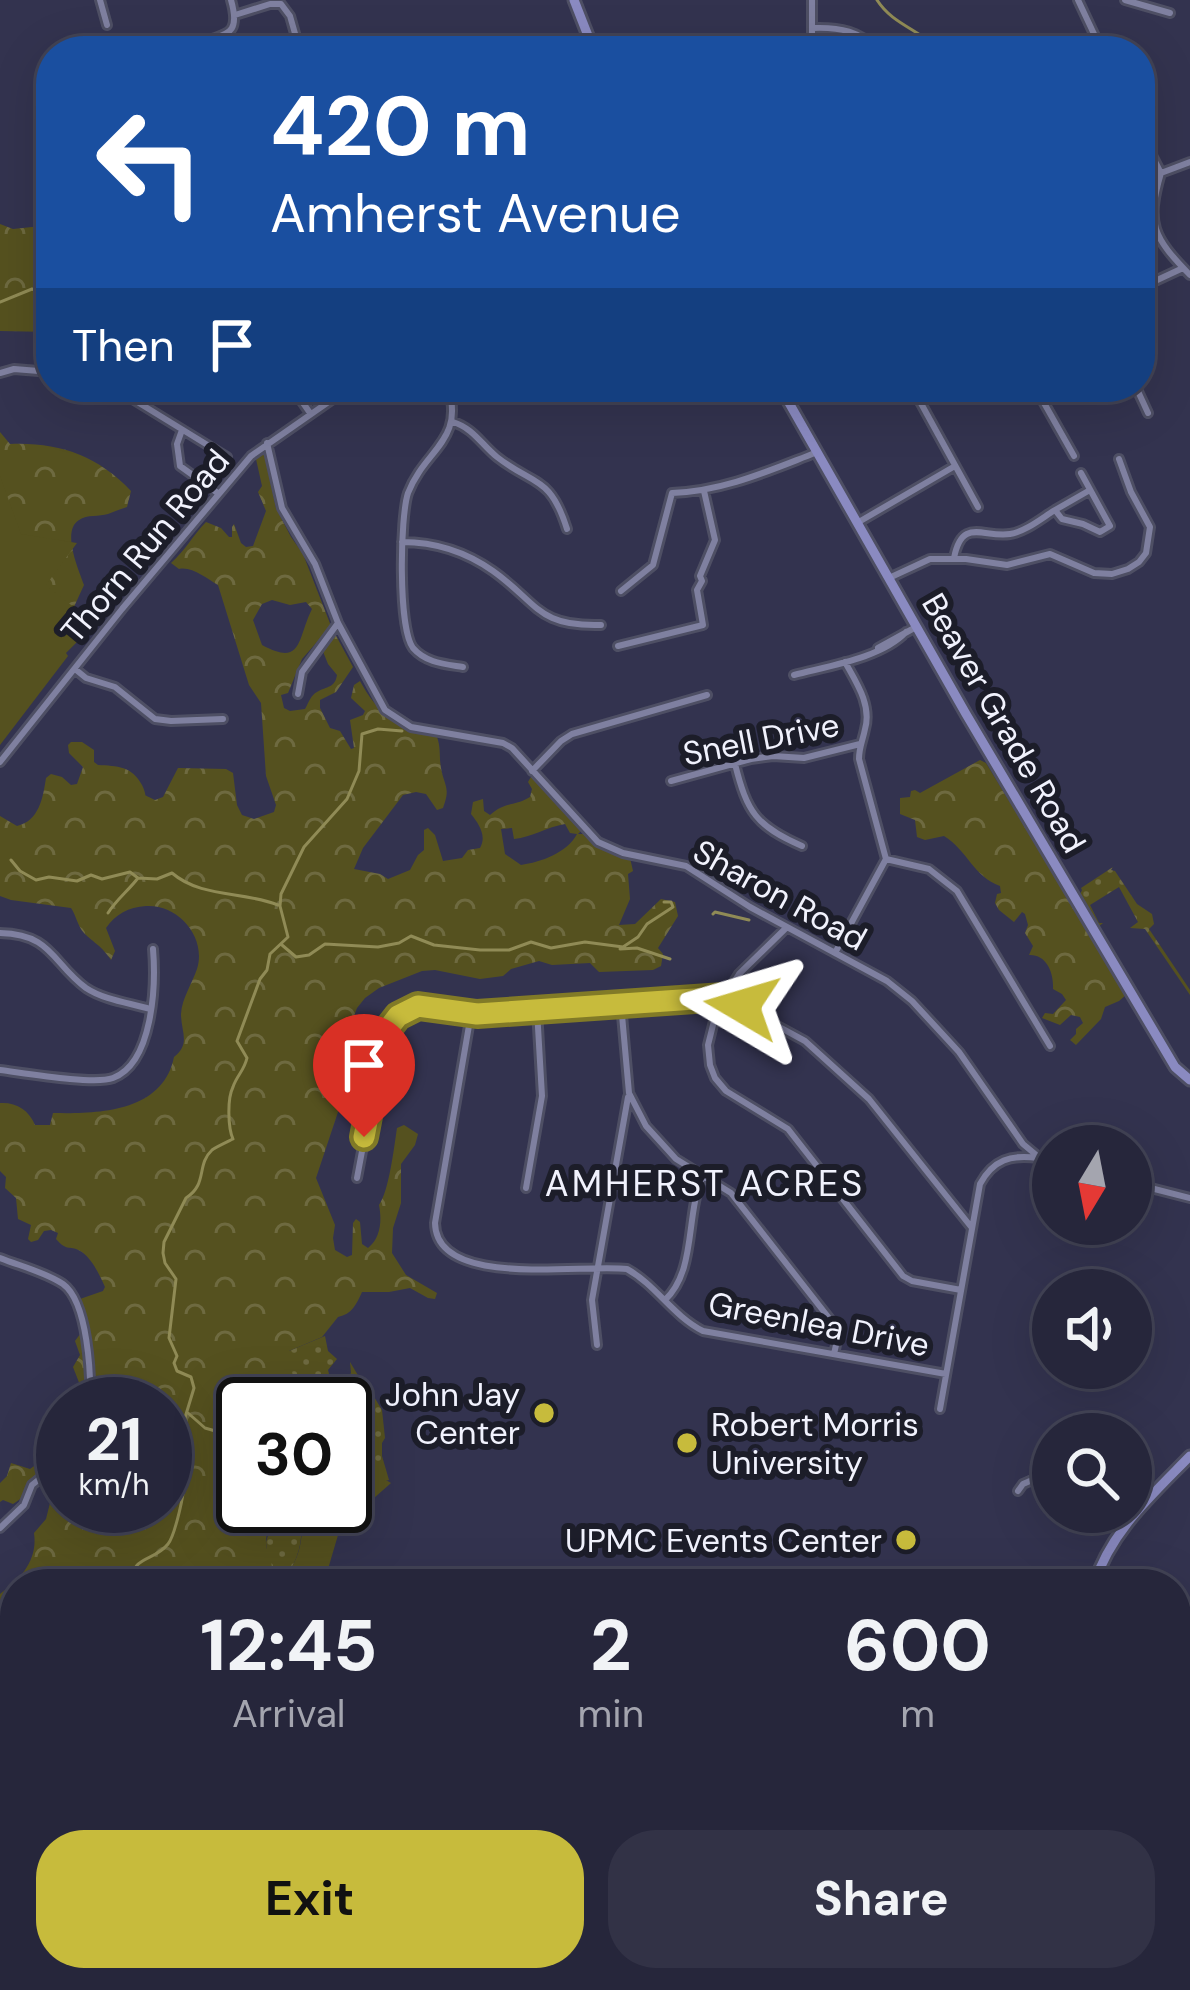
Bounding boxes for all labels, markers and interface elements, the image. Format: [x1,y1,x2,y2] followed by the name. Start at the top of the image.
[270,72,531,181] text: 420 m
[72,84,228,240] icon: left
[270,178,681,249] text: Amherst Avenue
[199,312,265,378] icon: arrive
[72,316,175,375] text: Then
[51,440,239,652] street label: Thorn Run Road
[912,586,1096,860] street label: Beaver Grade Road
[679,703,843,775] street label: Snell Drive
[686,830,874,960] street label: Sharon Road
[679,943,805,1069] position arrow
[313,1014,415,1137] pin
[331,1032,397,1098] icon: arrive
[1032,1125,1152,1245] north arrow
[1032,1125,1152,1533] map controls
[545,1160,865,1207] district label: AMHERST ACRES
[1032,1269,1152,1389] button: sound
[705,1282,933,1366] street label: Greenlea Drive
[385,1373,520,1454] place label: John Jay Center
[216,1377,372,1533] speed limit sign: 30
[86,1400,142,1479] text: 21
[531,1400,557,1426] marker: John Jay Center
[711,1403,919,1484] place label: Robert Morris University
[1032,1413,1152,1533] button: search
[674,1430,700,1456] marker: Robert Morris University
[79,1465,149,1504] text: km/h
[565,1519,882,1562] place label: UPMC Events Center
[893,1527,919,1553] marker: UPMC Events Center
[200,1599,378,1692] text: 12:45
[590,1599,632,1692] text: 2
[844,1599,991,1692] text: 600
[232,1688,346,1739] text: Arrival
[578,1688,644,1739] text: min
[900,1688,935,1739] text: m
[36,1830,584,1968] button: Exit
[608,1830,1155,1968] button: Share

